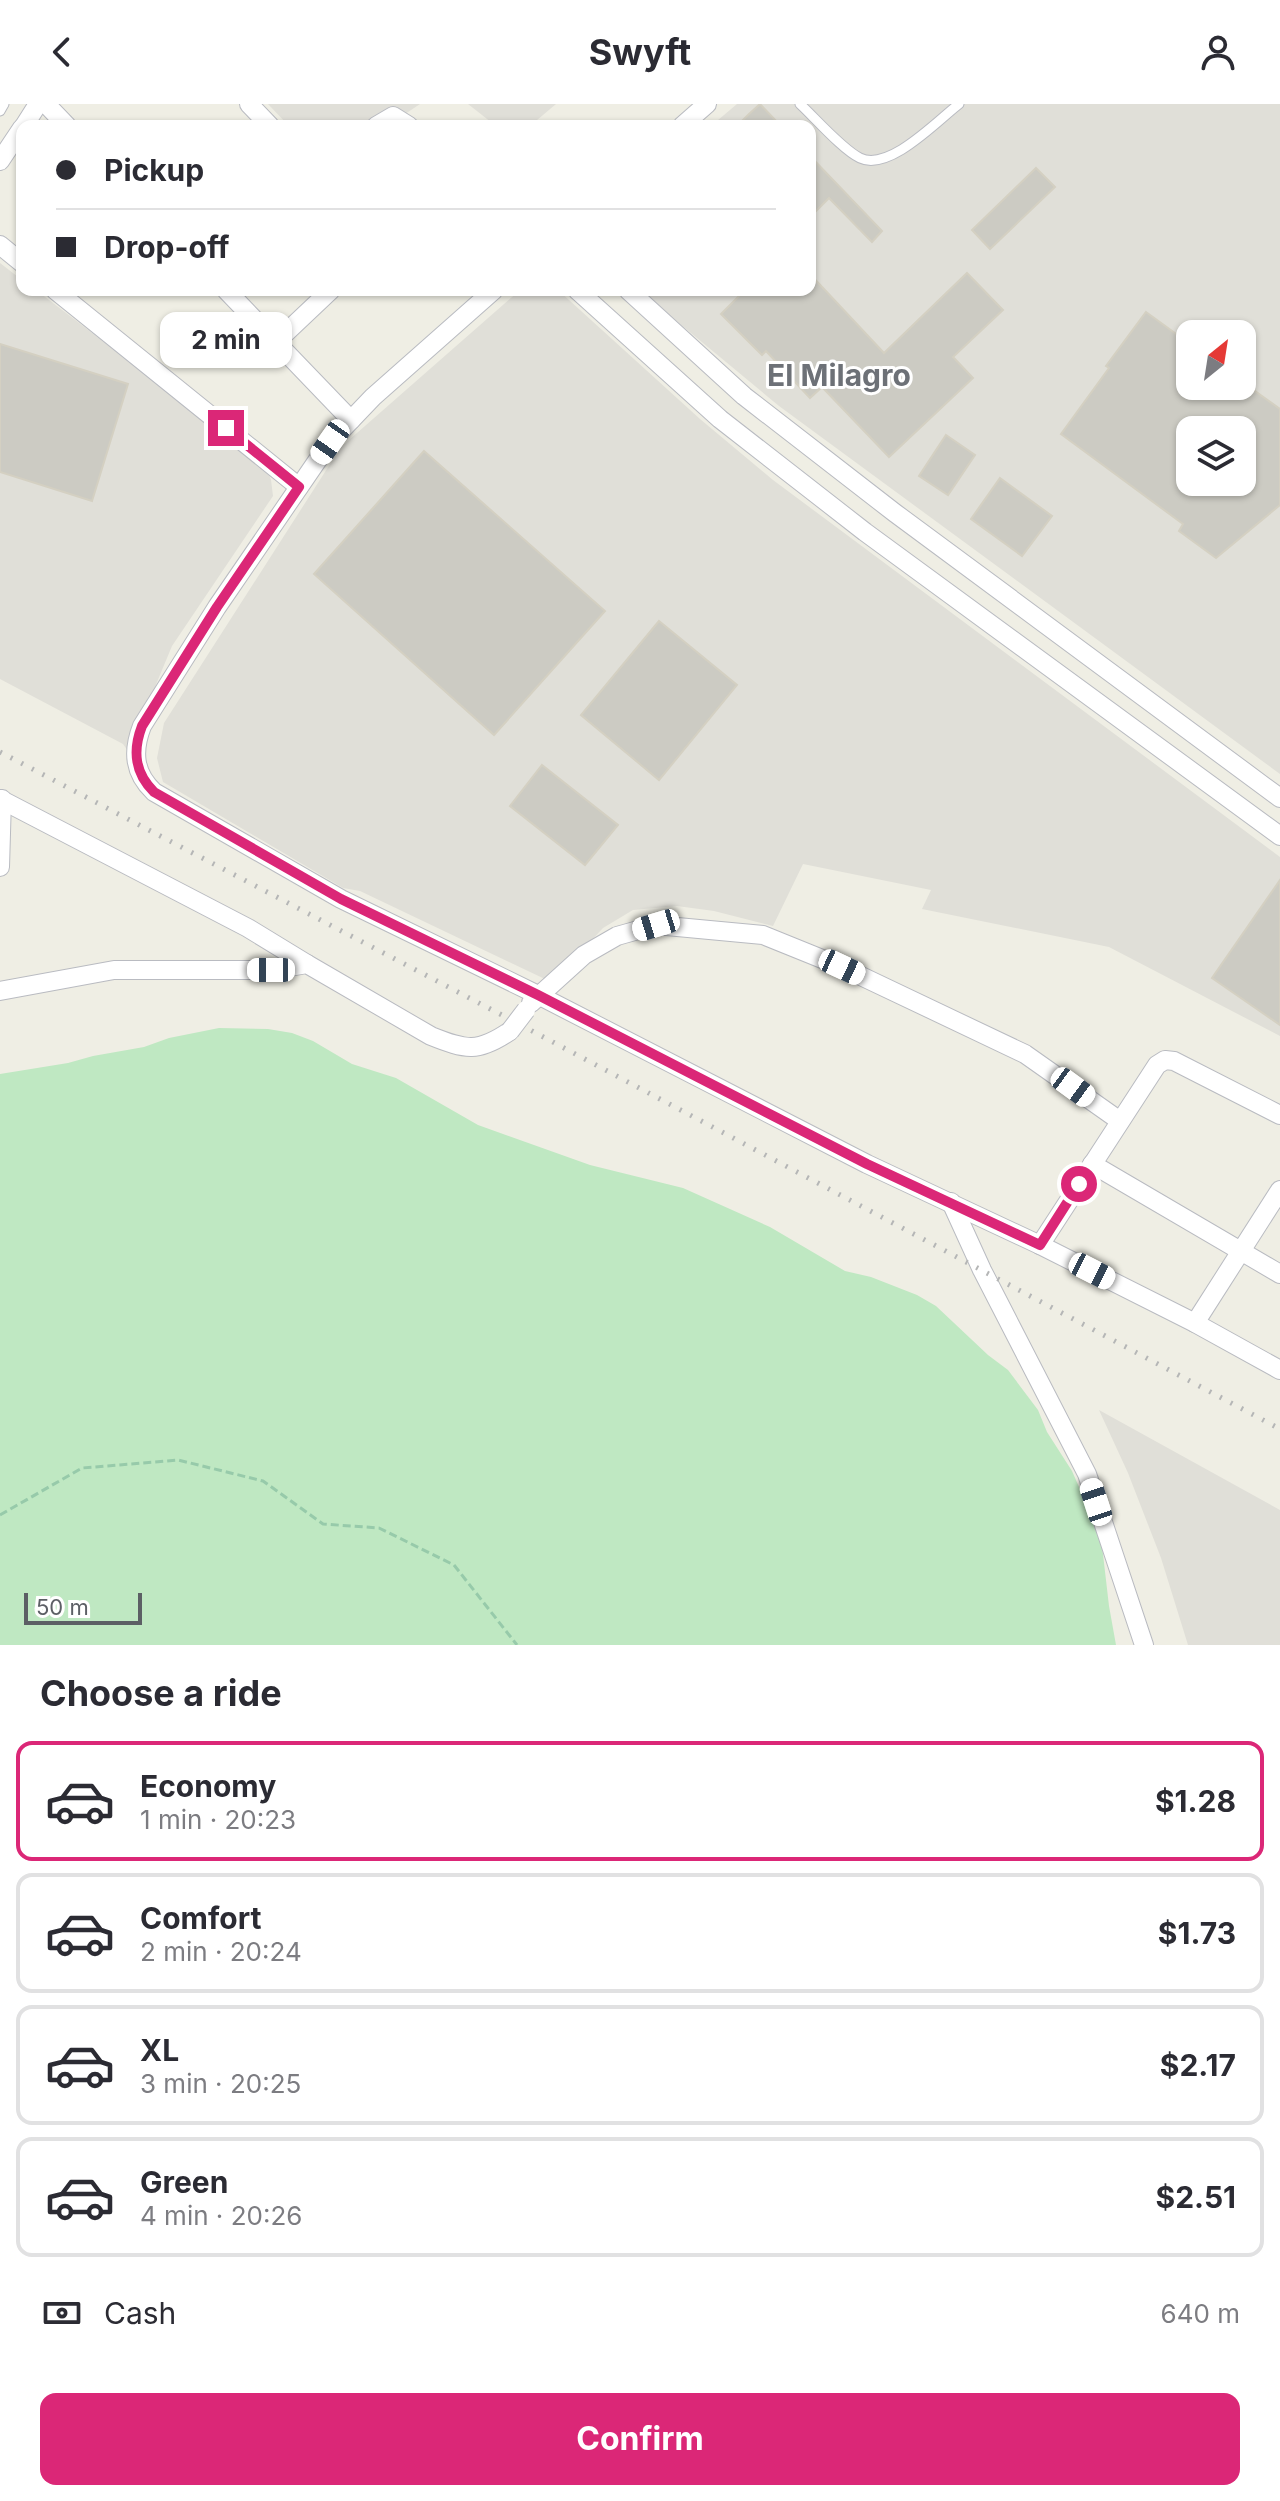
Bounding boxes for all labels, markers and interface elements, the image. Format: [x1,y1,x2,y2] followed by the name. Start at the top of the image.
[40,30,84,74] icon: back
[589,30,691,74] text: Swyft
[1196,30,1240,74] icon: person
[104,152,204,188] text: Pickup
[104,229,230,265] text: Drop-off
[160,312,292,368] callout: 2 min
[1176,320,1256,400] north arrow
[1176,320,1256,496] map controls
[191,324,261,355] text: 2 min
[767,357,911,393] district label: El Milagro
[208,410,244,446] route end
[306,415,354,469] car
[1176,416,1256,496] button: layers
[630,907,682,943] car
[815,946,869,988] car
[247,958,295,982] car
[1047,1063,1099,1111] car
[1061,1166,1097,1202] route start
[1065,1249,1119,1293] car
[1077,1475,1115,1529] car
[24,1589,142,1625] scale bar
[36,1594,89,1620] text: 50 m
[40,1671,282,1715] text: Choose a ride
[44,1765,116,1837] icon: car
[140,1768,276,1804] text: Economy
[1155,1783,1236,1819] text: $1.28
[140,1804,296,1835] text: 1 min · 20:23
[44,1897,116,1969] icon: car
[140,1900,261,1936] text: Comfort
[1158,1915,1236,1951] text: $1.73
[140,1936,302,1967] text: 2 min · 20:24
[44,2029,116,2101] icon: car
[140,2032,179,2068] text: XL
[1160,2047,1236,2083] text: $2.17
[140,2068,301,2099] text: 3 min · 20:25
[44,2161,116,2233] icon: car
[140,2164,228,2200] text: Green
[1156,2179,1236,2215] text: $2.51
[140,2200,302,2231] text: 4 min · 20:26
[40,2291,84,2335] icon: cash
[104,2295,176,2331] text: Cash
[1161,2298,1240,2329] text: 640 m
[40,2393,1240,2485] button: Confirm

